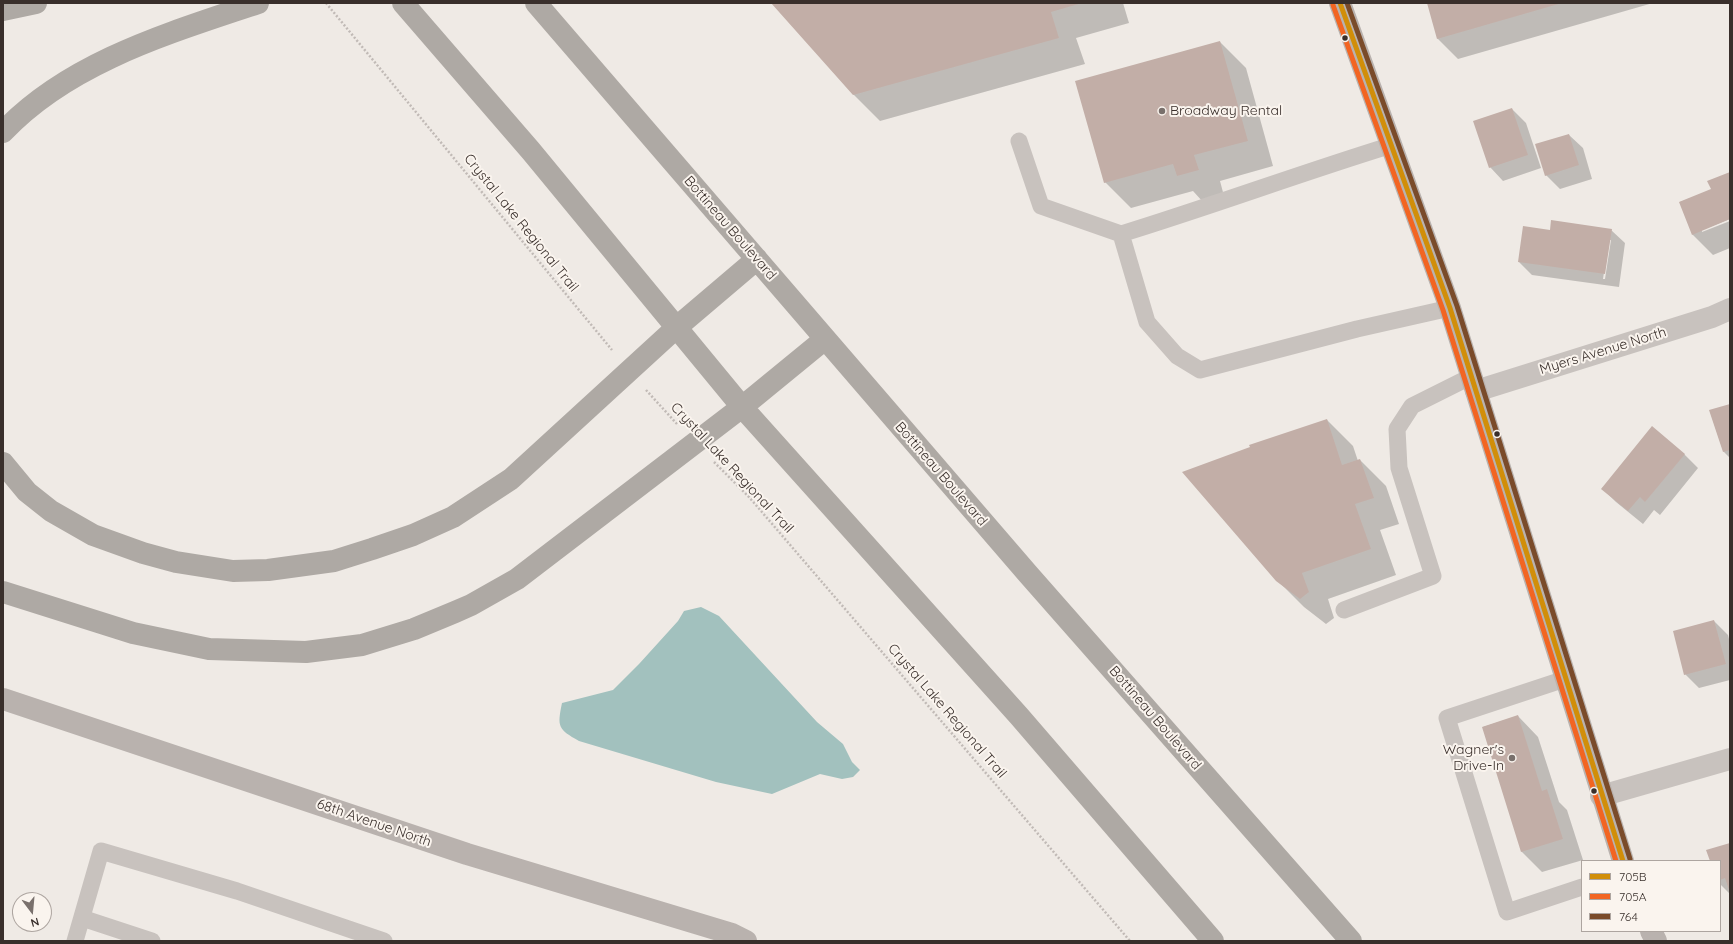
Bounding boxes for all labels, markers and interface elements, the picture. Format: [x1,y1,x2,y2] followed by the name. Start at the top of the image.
[1340,33,1350,43] unlabelled marker
[1170,103,1282,119] place label: Broadway Rental
[1157,106,1167,116] marker: Broadway Rental
[460,151,582,295] street label: Crystal Lake Regional Trail
[680,173,780,283] street label: Bottineau Boulevard
[1538,324,1668,378] street label: Myers Avenue North
[667,399,797,537] street label: Crystal Lake Regional Trail
[891,419,991,529] street label: Bottineau Boulevard
[1492,429,1502,439] unlabelled marker
[884,640,1010,782] street label: Crystal Lake Regional Trail
[1105,663,1205,773] street label: Bottineau Boulevard
[1443,742,1504,774] place label: Wagner's Drive-In
[1507,753,1517,763] marker: Wagner's Drive-In
[1589,786,1599,796] unlabelled marker
[315,796,433,850] street label: 68th Avenue North
[1581,860,1721,932] legend
[1619,869,1647,884] text: 705B
[1619,889,1647,904] text: 705A
[12,892,52,932] north arrow
[1619,909,1638,924] text: 764
[29,915,41,930] text: N

